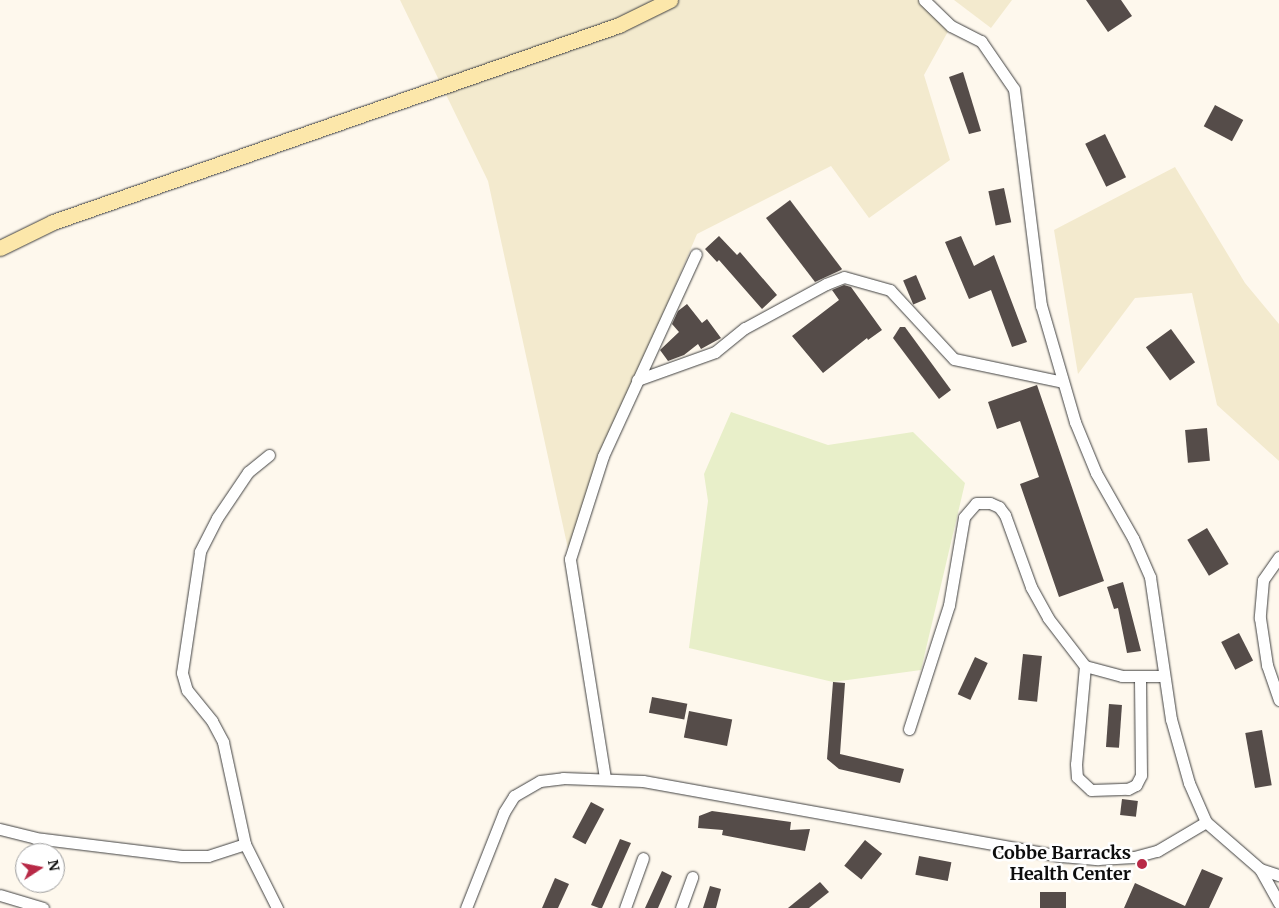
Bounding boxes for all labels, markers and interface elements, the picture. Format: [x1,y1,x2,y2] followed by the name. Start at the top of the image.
[15,843,65,893] north arrow
[992,843,1131,886] place label: Cobbe Barracks Health Center
[1135,857,1149,871] marker: Cobbe Barracks Health Center
[44,858,64,872] text: N

